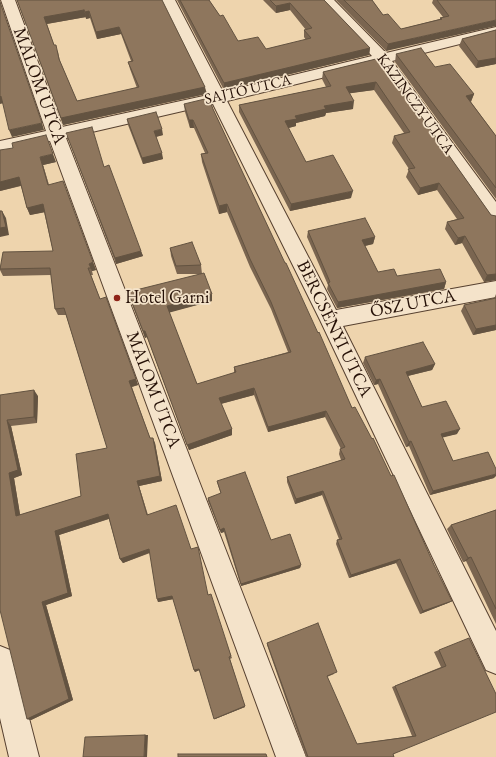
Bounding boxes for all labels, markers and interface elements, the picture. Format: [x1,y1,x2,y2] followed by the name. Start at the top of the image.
[8,25,70,147] street label: MALOM UTCA
[373,50,457,158] street label: KAZINCZY UTCA
[203,71,293,109] street label: SAJTÓ UTCA
[292,257,376,401] street label: BERCSÉNYI UTCA
[368,285,458,323] street label: ŐSZ UTCA
[125,287,209,309] place label: Hotel Garni
[112,293,122,303] marker: Hotel Garni
[121,329,185,451] street label: MALOM UTCA

